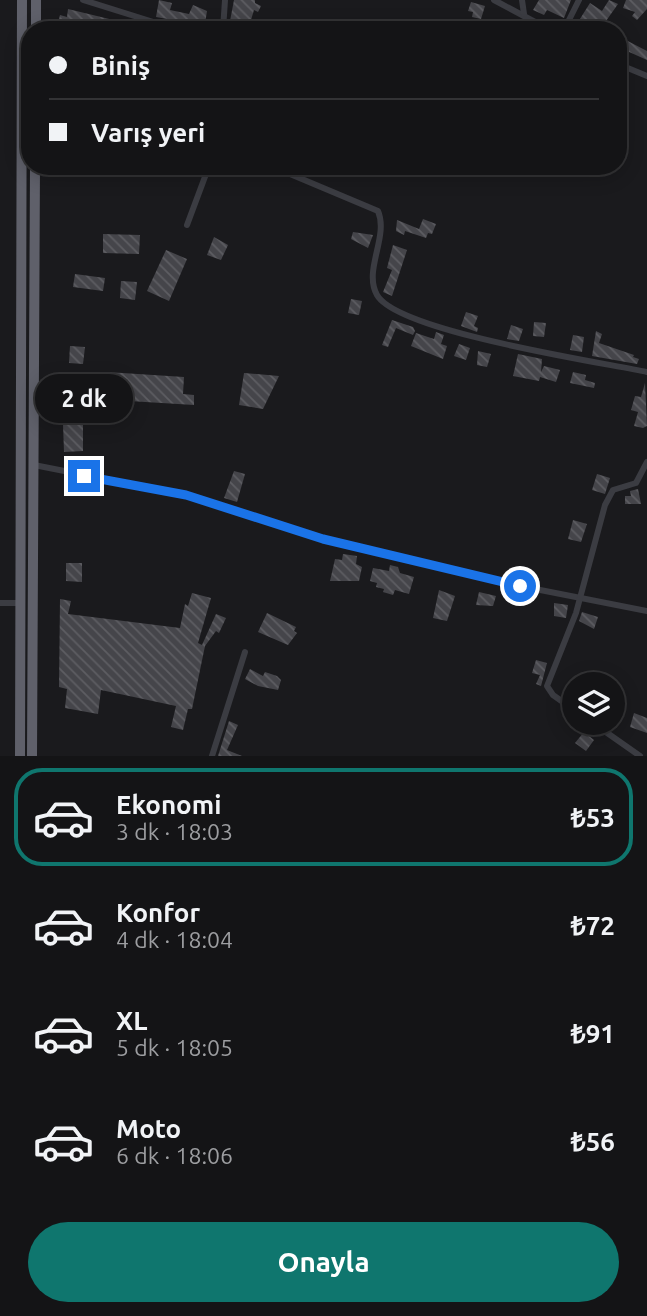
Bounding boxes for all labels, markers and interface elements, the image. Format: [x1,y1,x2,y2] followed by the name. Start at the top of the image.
[91,51,150,80] text: Biniş
[91,118,205,147] text: Varış yeri
[35,374,133,424] callout: 2 dk
[61,386,107,411] text: 2 dk
[68,460,100,492] route end
[504,570,536,602] route start
[562,672,625,735] map controls
[562,672,625,735] button: layers
[32,786,95,849] icon: car
[116,790,221,819] text: Ekonomi
[571,803,615,832] text: ₺53
[116,819,233,844] text: 3 dk · 18:03
[32,894,95,957] icon: car
[116,898,200,927] text: Konfor
[571,911,615,940] text: ₺72
[116,927,233,952] text: 4 dk · 18:04
[32,1002,95,1065] icon: car
[116,1006,147,1035] text: XL
[571,1019,615,1048] text: ₺91
[116,1035,233,1060] text: 5 dk · 18:05
[32,1110,95,1173] icon: car
[116,1114,181,1143] text: Moto
[571,1127,615,1156] text: ₺56
[116,1143,233,1168] text: 6 dk · 18:06
[28,1222,619,1302] button: Onayla

